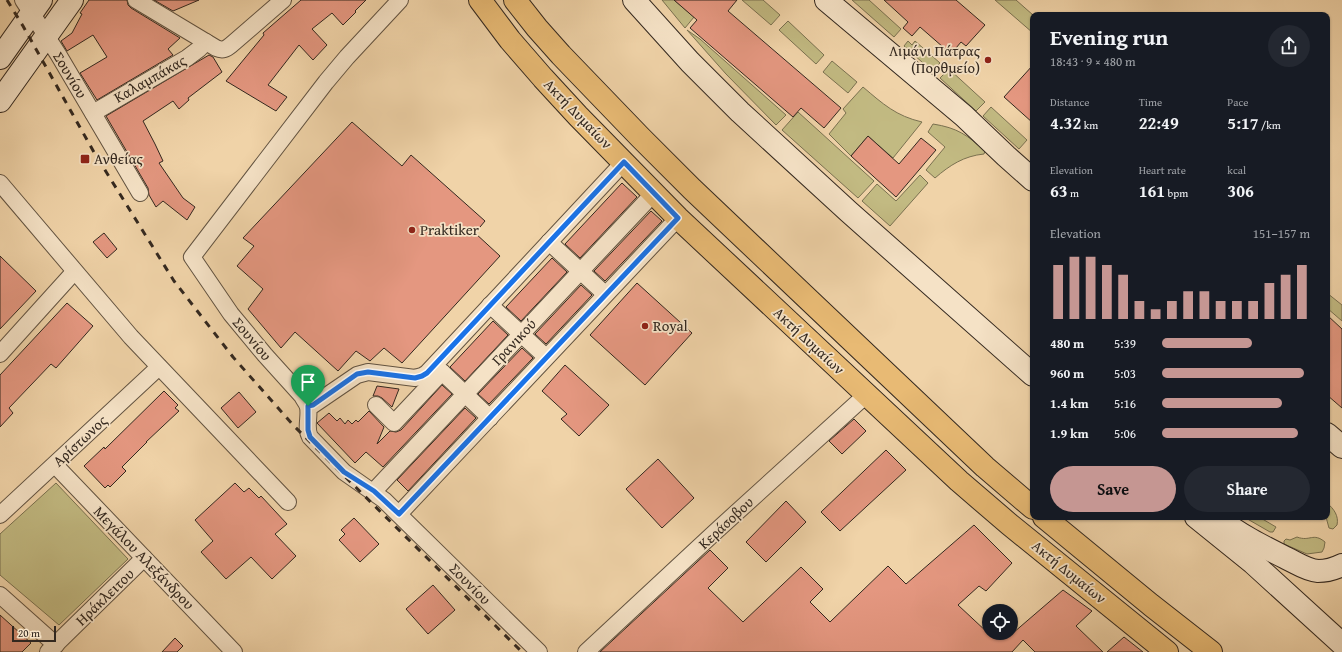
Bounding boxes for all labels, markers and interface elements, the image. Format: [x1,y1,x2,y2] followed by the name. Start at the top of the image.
[1050,21,1168,53] text: Evening run
[1268,25,1310,67] button: share
[889,40,981,78] place label: Λιμάνι Πάτρας (Πορθμείο)
[48,47,93,102] street label: Σουνίου
[110,49,190,108] street label: Καλαμπάκας
[1050,52,1136,71] text: 18:43 · 9 × 480 m
[983,55,993,65] marker: Λιμάνι Πάτρας (Πορθμείο)
[539,74,617,154] street label: Ακτή Δυμαίων
[1050,94,1089,110] text: Distance
[1139,94,1162,110] text: Time
[1227,94,1248,110] text: Pace
[1050,110,1081,135] text: 4.32
[1139,110,1179,135] text: 22:49
[1227,110,1259,135] text: 5:17
[1081,117,1098,133] text: km
[1259,117,1281,133] text: /km
[94,148,144,169] place label: Ανθείας
[79,153,91,165] marker: Ανθείας
[1050,162,1093,178] text: Elevation
[1139,162,1186,178] text: Heart rate
[1227,162,1246,178] text: kcal
[1050,178,1068,203] text: 63
[1139,178,1165,203] text: 161
[1227,178,1254,203] text: 306
[1068,185,1079,201] text: m
[1165,185,1188,201] text: bpm
[420,219,479,240] place label: Praktiker
[1050,224,1101,243] text: Elevation
[1253,224,1310,243] text: 151–157 m
[407,225,417,235] marker: Praktiker
[769,302,850,379] street label: Ακτή Δυμαίων
[228,312,277,365] street label: Σουνίου
[486,313,541,370] street label: Γρανικού
[653,315,688,336] place label: Royal
[640,321,650,331] marker: Royal
[1050,334,1084,353] text: 480 m
[1114,334,1136,353] text: 5:39
[1050,364,1084,383] text: 960 m
[1114,364,1136,383] text: 5:03
[291,365,325,406] pin
[297,371,319,393] icon: arrive
[1050,394,1089,413] text: 1.4 km
[1114,394,1136,413] text: 5:16
[48,410,112,471] street label: Αρίστωνος
[1050,424,1089,443] text: 1.9 km
[1114,424,1136,443] text: 5:06
[1050,466,1176,512] button: Save
[1184,466,1310,512] button: Share
[693,491,758,554] street label: Κεράσοβου
[89,501,200,614] street label: Μεγάλου Αλεξάνδρου
[1028,535,1111,608] street label: Ακτή Δυμαίων
[445,558,496,609] street label: Σουνίου
[71,563,139,630] street label: Ηράκλειτου
[982,604,1018,640] map controls
[982,604,1018,640] button: locate
[12,624,56,643] scale bar
[18,625,40,641] text: 20 m

